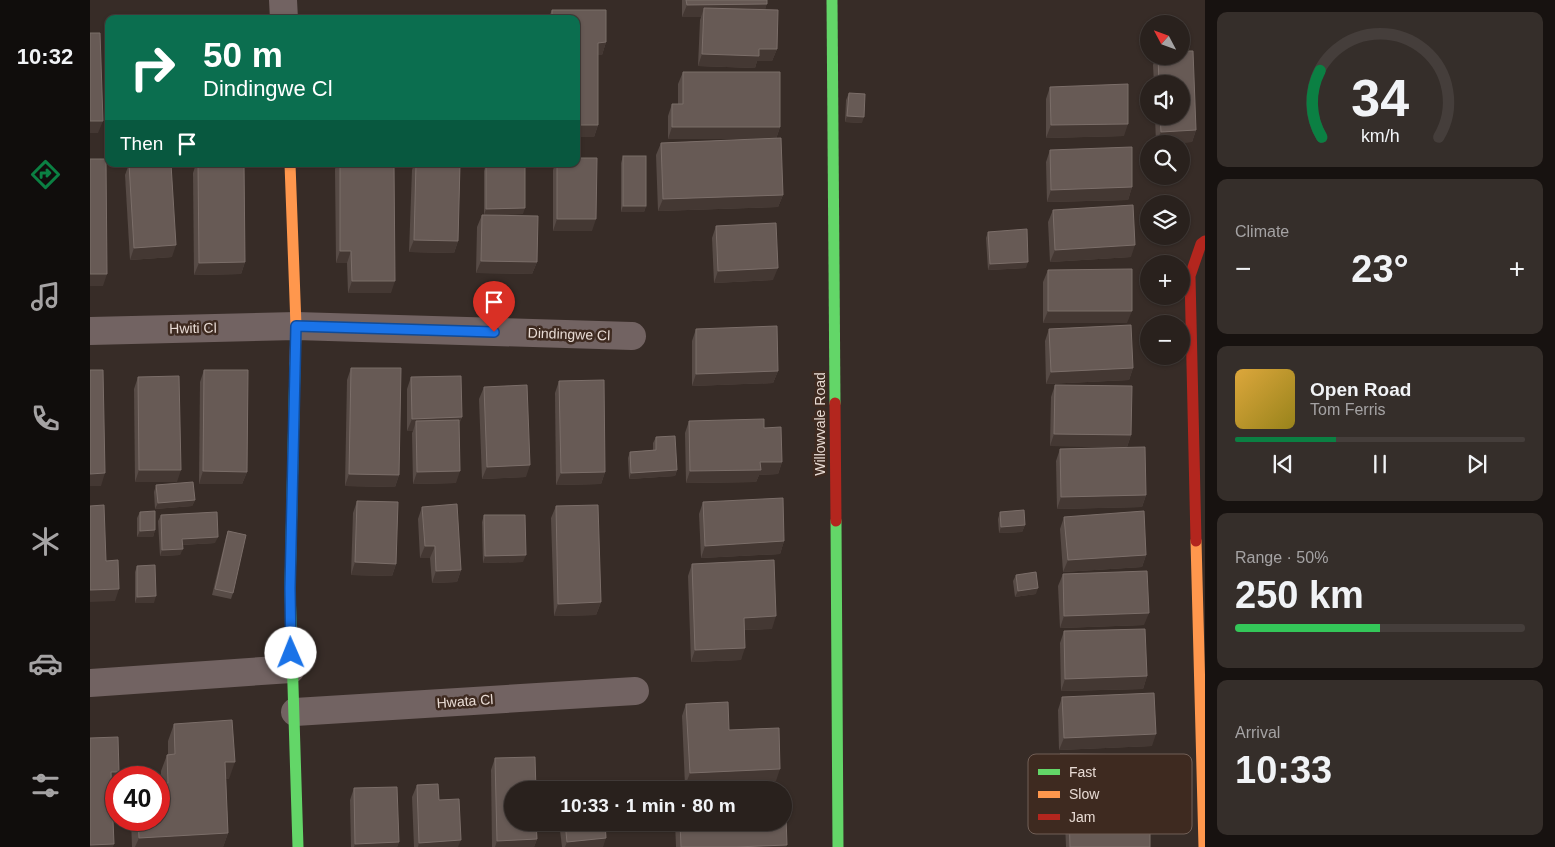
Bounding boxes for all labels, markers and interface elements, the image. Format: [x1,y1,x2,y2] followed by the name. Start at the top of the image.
[1140,15,1190,65] north arrow
[1140,15,1190,365] map controls
[120,35,185,100] icon: right
[203,35,283,74] text: 50 m
[17,44,73,69] text: 10:32
[1351,69,1409,127] text: 34
[1140,75,1190,125] button: sound
[203,76,333,101] text: Dindingwe Cl
[1361,126,1399,146] text: km/h
[173,130,201,158] icon: arrive
[120,133,163,154] text: Then
[1140,135,1190,185] button: search
[28,157,63,192] icon: directions
[1140,195,1190,245] button: layers
[1235,223,1289,240] text: Climate
[1351,248,1409,290] text: 23°
[1235,253,1251,284] text: −
[1509,253,1525,284] text: +
[1140,255,1190,305] button: +
[28,279,63,314] icon: music
[473,281,515,332] pin
[480,288,508,316] icon: arrive
[1140,315,1190,365] button: −
[169,320,217,336] street label: Hwiti Cl
[528,325,610,343] street label: Dindingwe Cl
[812,372,828,476] street label: Willowvale Road
[1310,379,1411,400] text: Open Road
[28,401,63,436] icon: phone
[1310,401,1386,418] text: Tom Ferris
[1269,450,1297,478] icon: previous
[1366,450,1394,478] icon: pause
[1463,450,1491,478] icon: next
[28,524,63,559] icon: climate
[1235,549,1328,566] text: Range · 50%
[1235,574,1364,616] text: 250 km
[264,626,316,678] position arrow
[28,646,63,681] icon: car
[436,691,494,711] street label: Hwata Cl
[1235,724,1280,741] text: Arrival
[1235,749,1332,791] text: 10:33
[1028,754,1192,834] legend
[1069,764,1096,780] text: Fast
[105,766,170,831] speed limit sign: 40
[28,768,63,803] icon: filters
[1069,786,1100,802] text: Slow
[560,795,736,816] text: 10:33 · 1 min · 80 m
[1069,809,1095,825] text: Jam

